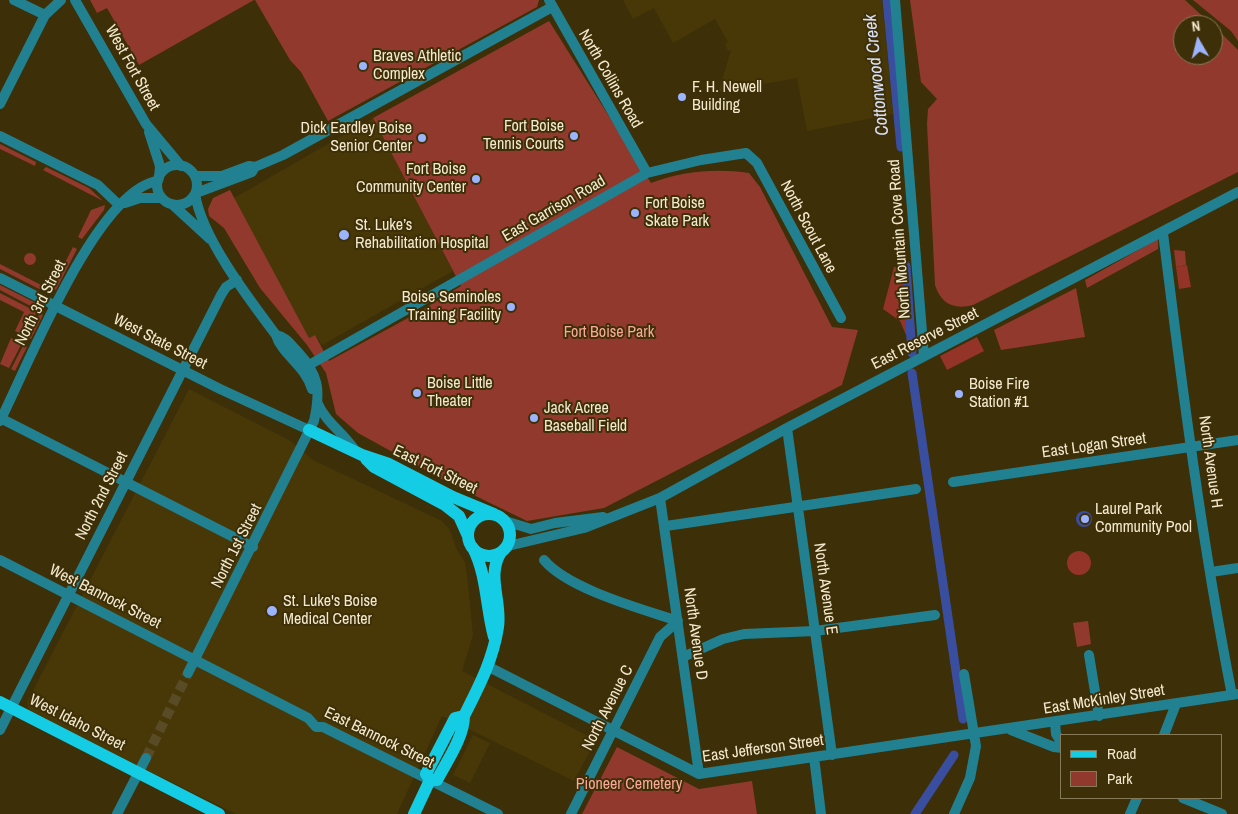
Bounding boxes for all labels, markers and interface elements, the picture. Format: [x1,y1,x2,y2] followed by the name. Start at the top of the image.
[860,13,894,137] water label: Cottonwood Creek
[1173,15,1223,65] north arrow
[1191,17,1201,36] text: N
[101,22,163,114] street label: West Fort Street
[574,26,646,132] street label: North Collins Road
[373,47,461,85] place label: Braves Athletic Complex
[357,60,369,72] marker: Braves Athletic Complex
[692,78,762,116] place label: F. H. Newell Building
[676,91,688,103] marker: F. H. Newell Building
[483,117,564,155] place label: Fort Boise Tennis Courts
[300,119,412,157] place label: Dick Eardley Boise Senior Center
[568,130,580,142] marker: Fort Boise Tennis Courts
[416,132,428,144] marker: Dick Eardley Boise Senior Center
[885,159,915,319] street label: North Mountain Cove Road
[356,160,466,198] place label: Fort Boise Community Center
[499,172,609,246] street label: East Garrison Road
[470,173,482,185] marker: Fort Boise Community Center
[776,177,840,277] street label: North Scout Lane
[645,194,709,232] place label: Fort Boise Skate Park
[629,207,641,219] marker: Fort Boise Skate Park
[355,216,488,254] place label: St. Luke’s Rehabilitation Hospital
[337,228,351,242] marker: St. Luke’s Rehabilitation Hospital
[11,257,71,349] street label: North 3rd Street
[402,288,501,326] place label: Boise Seminoles Training Facility
[505,301,517,313] marker: Boise Seminoles Training Facility
[868,304,982,374] street label: East Reserve Street
[110,310,210,374] street label: West State Street
[564,323,654,343] park label: Fort Boise Park
[427,374,493,412] place label: Boise Little Theater
[969,375,1030,413] place label: Boise Fire Station #1
[411,387,423,399] marker: Boise Little Theater
[953,388,965,400] marker: Boise Fire Station #1
[544,399,627,437] place label: Jack Acree Baseball Field
[528,412,540,424] marker: Jack Acree Baseball Field
[1194,415,1226,509] street label: North Avenue H
[1041,429,1147,463] street label: East Logan Street
[390,441,480,499] street label: East Fort Street
[72,449,132,543] street label: North 2nd Street
[1095,500,1192,538] place label: Laurel Park Community Pool
[208,501,266,591] street label: North 1st Street
[1079,513,1091,525] marker: Laurel Park Community Pool
[809,542,841,636] street label: North Avenue E
[46,561,164,633] street label: West Bannock Street
[679,587,711,681] street label: North Avenue D
[283,592,377,630] place label: St. Luke's Boise Medical Center
[265,604,279,618] marker: St. Luke's Boise Medical Center
[578,662,638,754] street label: North Avenue C
[1042,681,1166,719] street label: East McKinley Street
[26,691,128,755] street label: West Idaho Street
[321,703,437,773] street label: East Bannock Street
[701,731,825,767] street label: East Jefferson Street
[1060,734,1223,799] legend
[1107,743,1136,764] text: Road
[1107,768,1132,789] text: Park
[576,775,682,795] park label: Pioneer Cemetery

